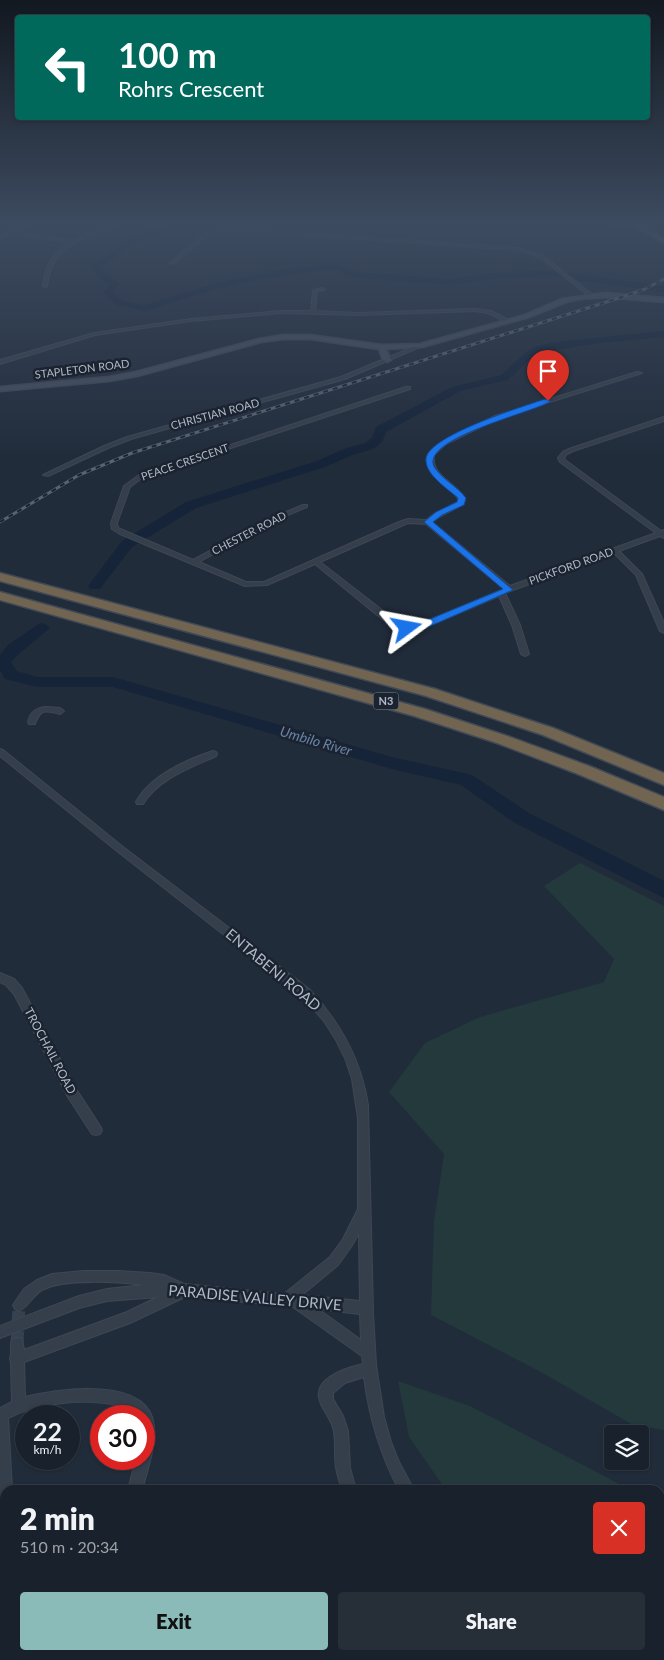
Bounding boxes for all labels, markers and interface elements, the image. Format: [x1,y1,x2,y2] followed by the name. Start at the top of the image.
[118,33,217,75] text: 100 m
[35,35,100,100] icon: left
[118,75,264,102] text: Rohrs Crescent
[527,350,569,401] pin
[34,356,130,381] street label: STAPLETON ROAD
[534,357,562,385] icon: arrive
[169,395,261,432] street label: CHRISTIAN ROAD
[139,440,231,483] street label: PEACE CRESCENT
[209,508,288,557] street label: CHESTER ROAD
[527,544,615,587] street label: PICKFORD ROAD
[380,601,432,653] position arrow
[374,692,398,709] road number: N3
[278,722,354,759] water label: Umbilo River
[222,924,325,1014] street label: ENTABENI ROAD
[21,1005,80,1097] street label: TROCHAIL ROAD
[168,1280,342,1314] street label: PARADISE VALLEY DRIVE
[90,1405,155,1470] speed limit sign: 30
[33,1416,62,1446] text: 22
[604,1425,649,1470] map controls
[604,1425,649,1470] button: layers
[33,1442,62,1457] text: km/h
[20,1500,95,1536] text: 2 min
[593,1502,645,1554] button: close
[20,1537,119,1556] text: 510 m · 20:34
[20,1592,328,1650] button: Exit
[338,1592,645,1650] button: Share

